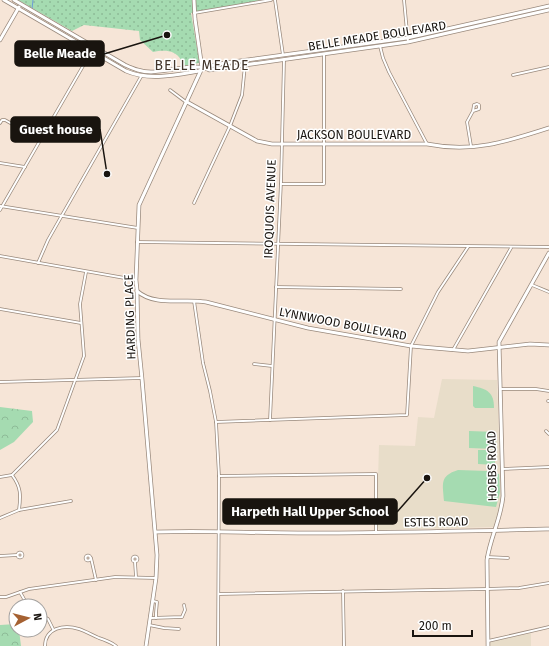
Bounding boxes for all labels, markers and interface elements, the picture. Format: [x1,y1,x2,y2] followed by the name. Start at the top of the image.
[307,18,447,54] street label: BELLE MEADE BOULEVARD
[15,41,104,66] callout: Belle Meade
[24,46,96,61] text: Belle Meade
[154,57,250,74] district label: BELLE MEADE
[11,117,100,142] callout: Guest house
[19,122,93,137] text: Guest house
[297,128,412,142] street label: JACKSON BOULEVARD
[261,159,279,259] street label: IROQUOIS AVENUE
[122,274,138,360] street label: HARDING PLACE
[278,305,408,343] street label: LYNNWOOD BOULEVARD
[484,430,500,501] street label: HOBBS ROAD
[223,499,397,524] callout: Harpeth Hall Upper School
[231,504,389,519] text: Harpeth Hall Upper School
[404,514,469,530] street label: ESTES ROAD
[8,598,48,638] north arrow
[31,612,44,621] text: N
[413,612,472,638] scale bar
[419,619,452,633] text: 200 m

